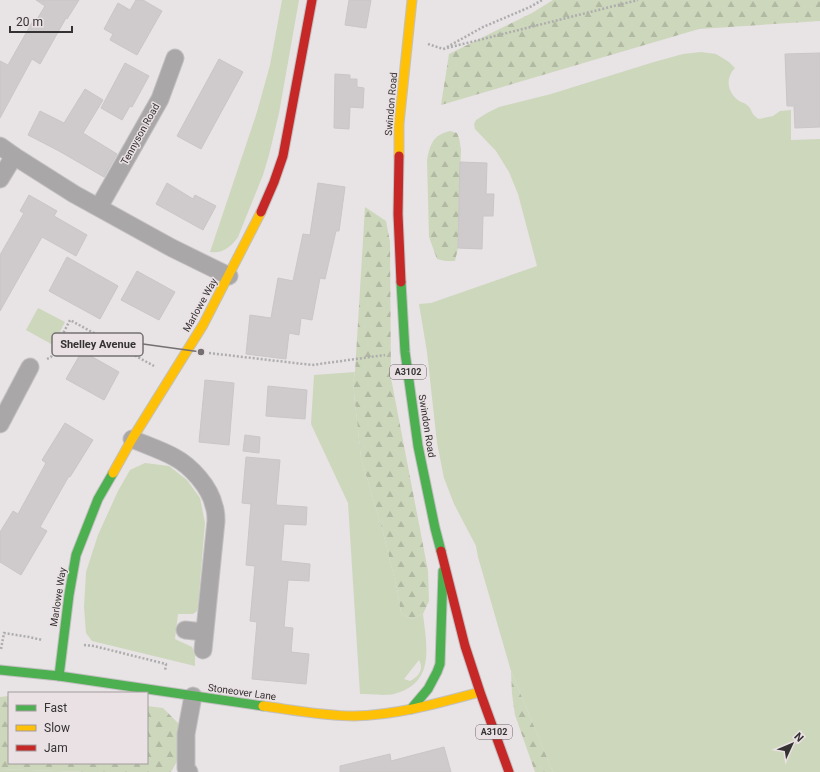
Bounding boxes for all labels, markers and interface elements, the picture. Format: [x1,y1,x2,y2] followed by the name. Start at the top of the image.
[10,8,72,34] scale bar
[16,15,43,29] text: 20 m
[383,72,399,136] street label: Swindon Road
[119,101,161,167] street label: Tennyson Road
[181,276,219,334] street label: Marlowe Way
[52,333,143,356] callout: Shelley Avenue
[60,338,136,351] text: Shelley Avenue
[390,365,426,379] road number: A3102
[417,394,437,458] street label: Swindon Road
[48,566,68,627] street label: Marlowe Way
[207,682,277,702] street label: Stoneover Lane
[8,692,148,764] legend
[44,701,67,715] text: Fast
[44,721,70,735] text: Slow
[772,724,812,764] north arrow
[476,725,512,739] road number: A3102
[791,730,806,745] text: N
[44,741,68,755] text: Jam

